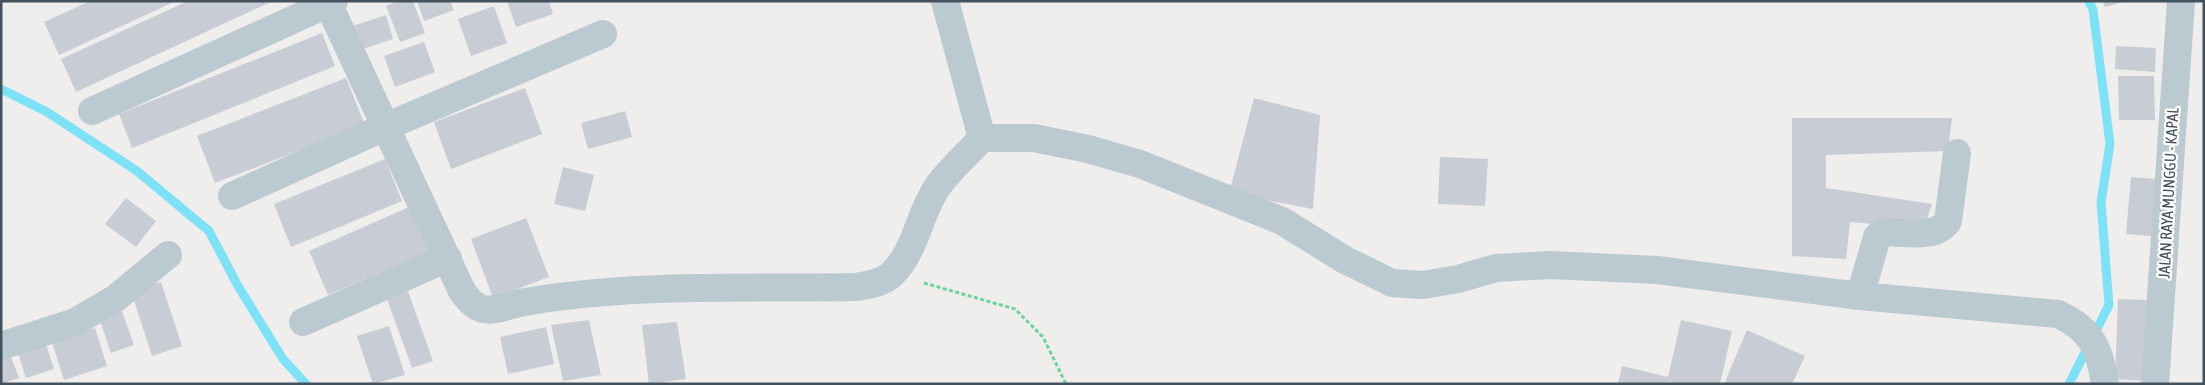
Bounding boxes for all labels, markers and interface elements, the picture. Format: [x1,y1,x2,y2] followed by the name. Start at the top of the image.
[2155,106,2182,279] street label: JALAN RAYA MUNGGU - KAPAL

